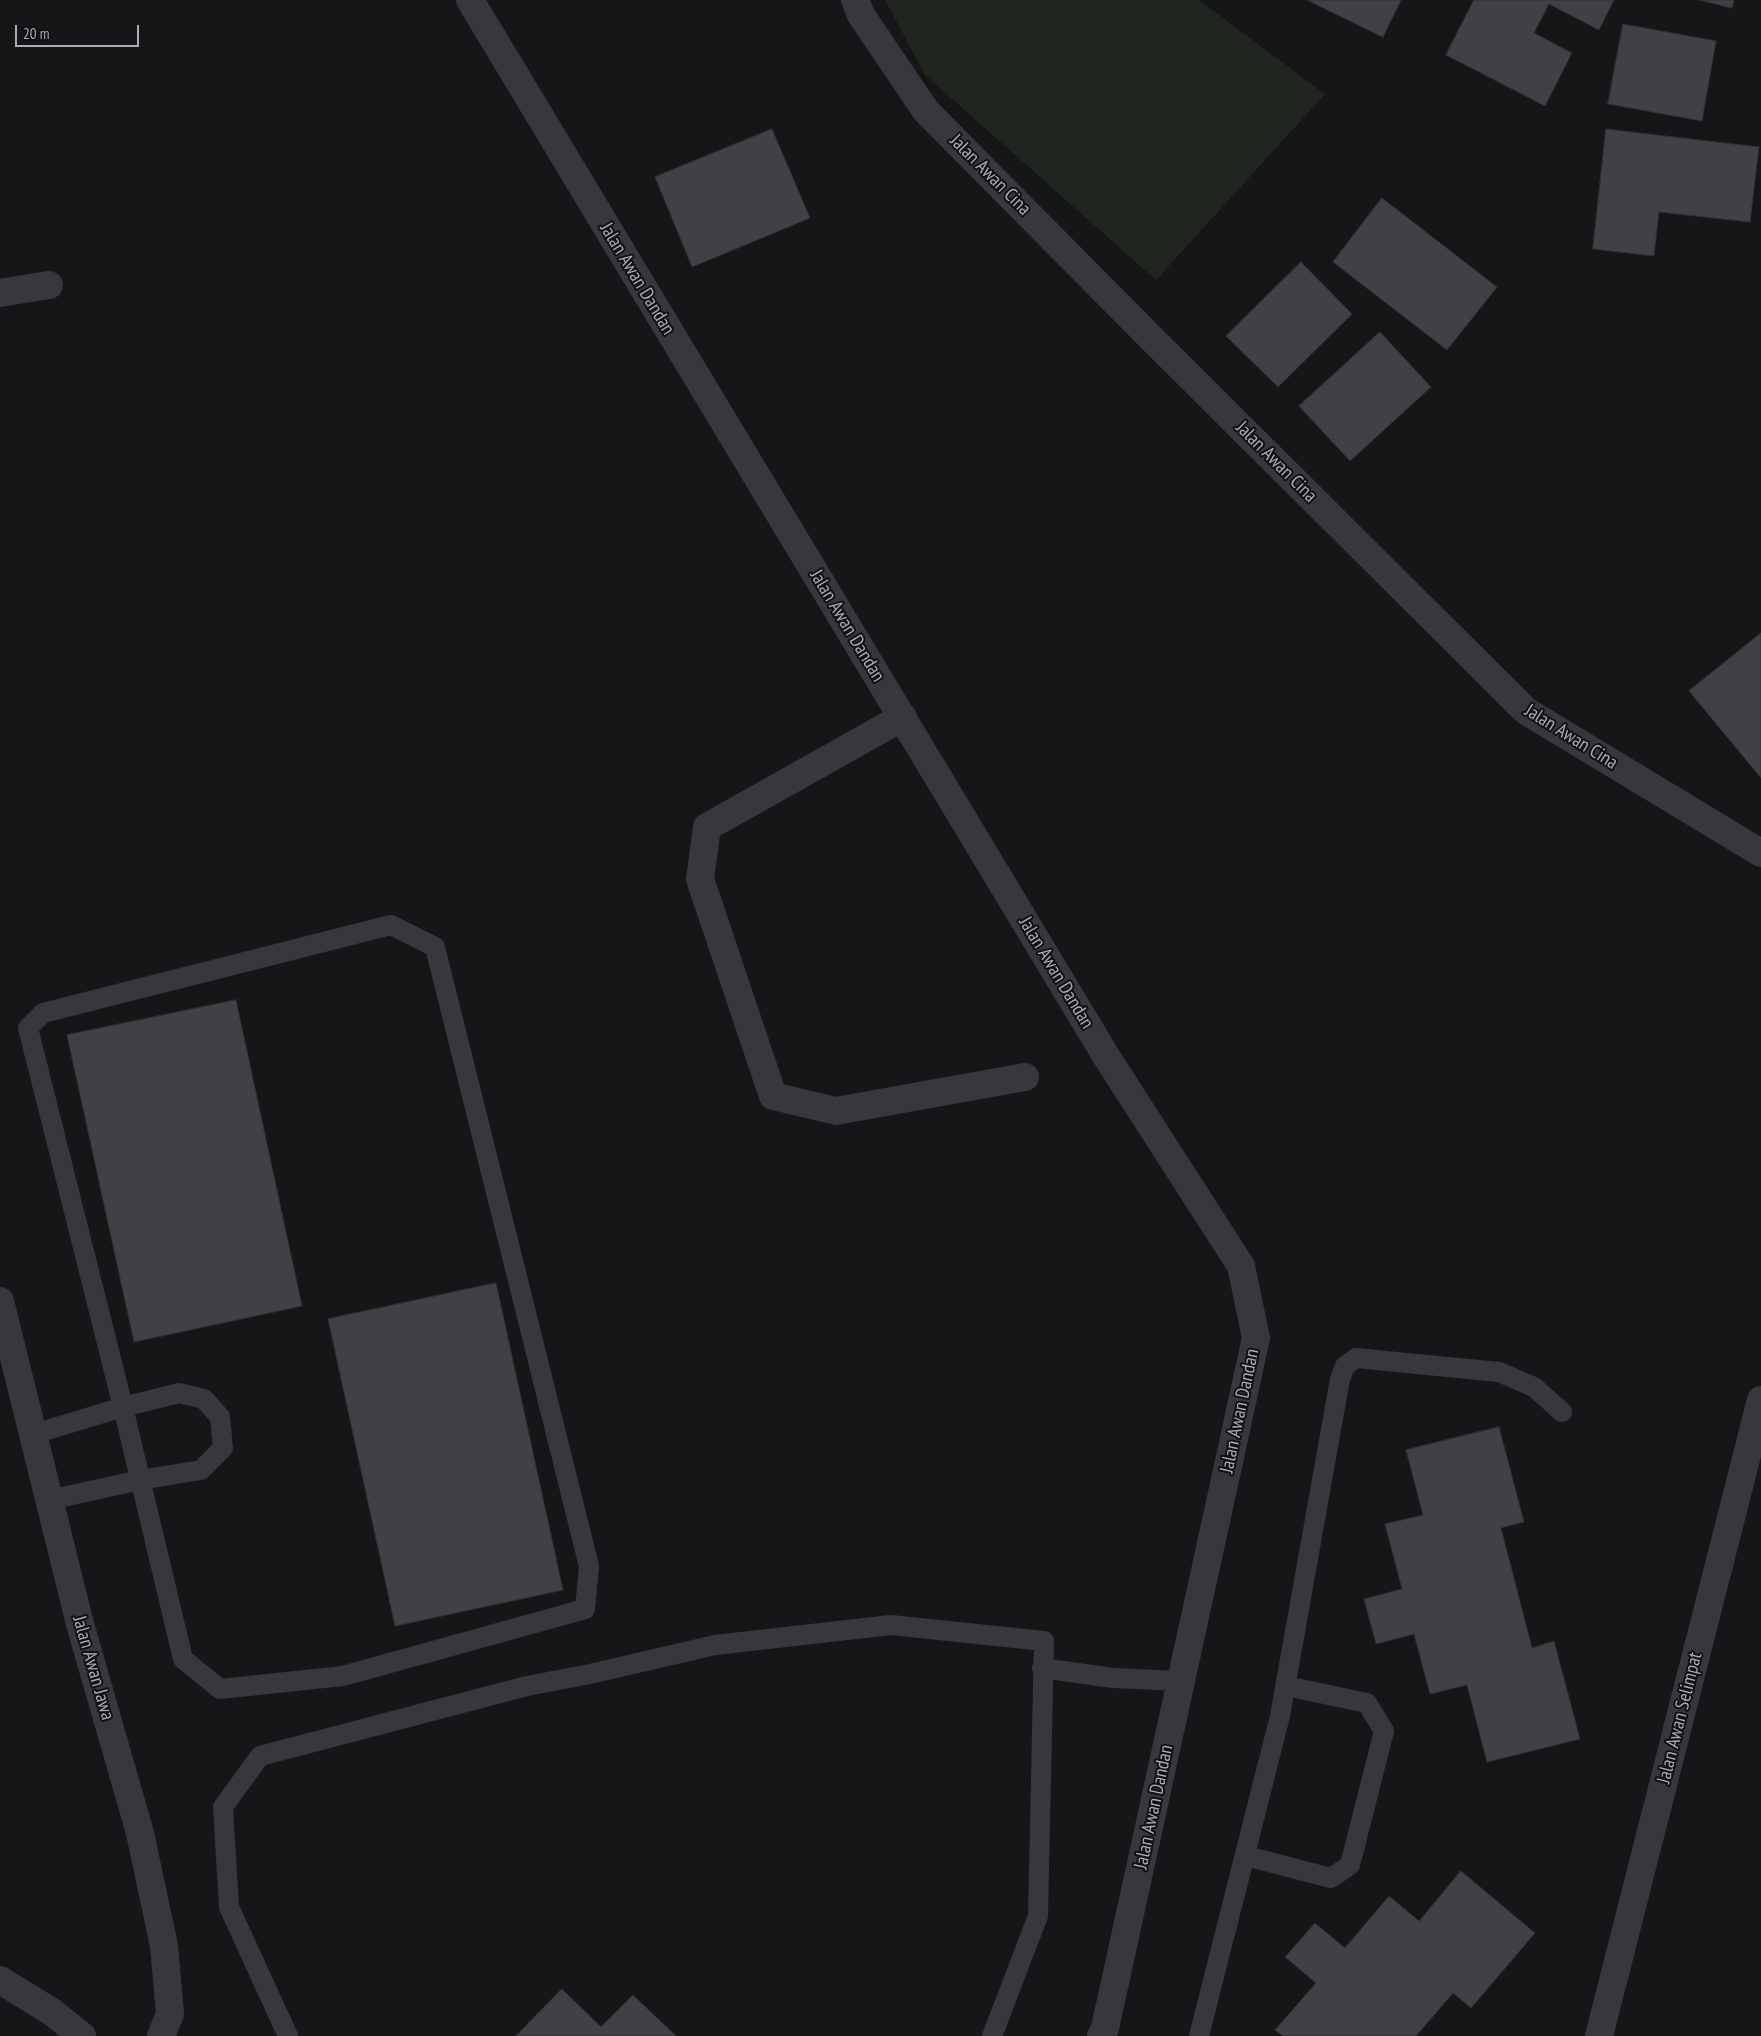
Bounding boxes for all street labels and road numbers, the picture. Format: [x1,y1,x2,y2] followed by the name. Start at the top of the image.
[945,130,1035,220] street label: Jalan Awan Cina
[595,219,679,339] street label: Jalan Awan Dandan
[1231,417,1321,507] street label: Jalan Awan Cina
[805,566,889,686] street label: Jalan Awan Dandan
[1520,699,1622,775] street label: Jalan Awan Cina
[1014,913,1098,1033] street label: Jalan Awan Dandan
[1216,1347,1264,1475] street label: Jalan Awan Dandan
[67,1613,119,1723] street label: Jalan Awan Jawa
[1653,1650,1707,1786] street label: Jalan Awan Selimpat
[1130,1743,1178,1871] street label: Jalan Awan Dandan

